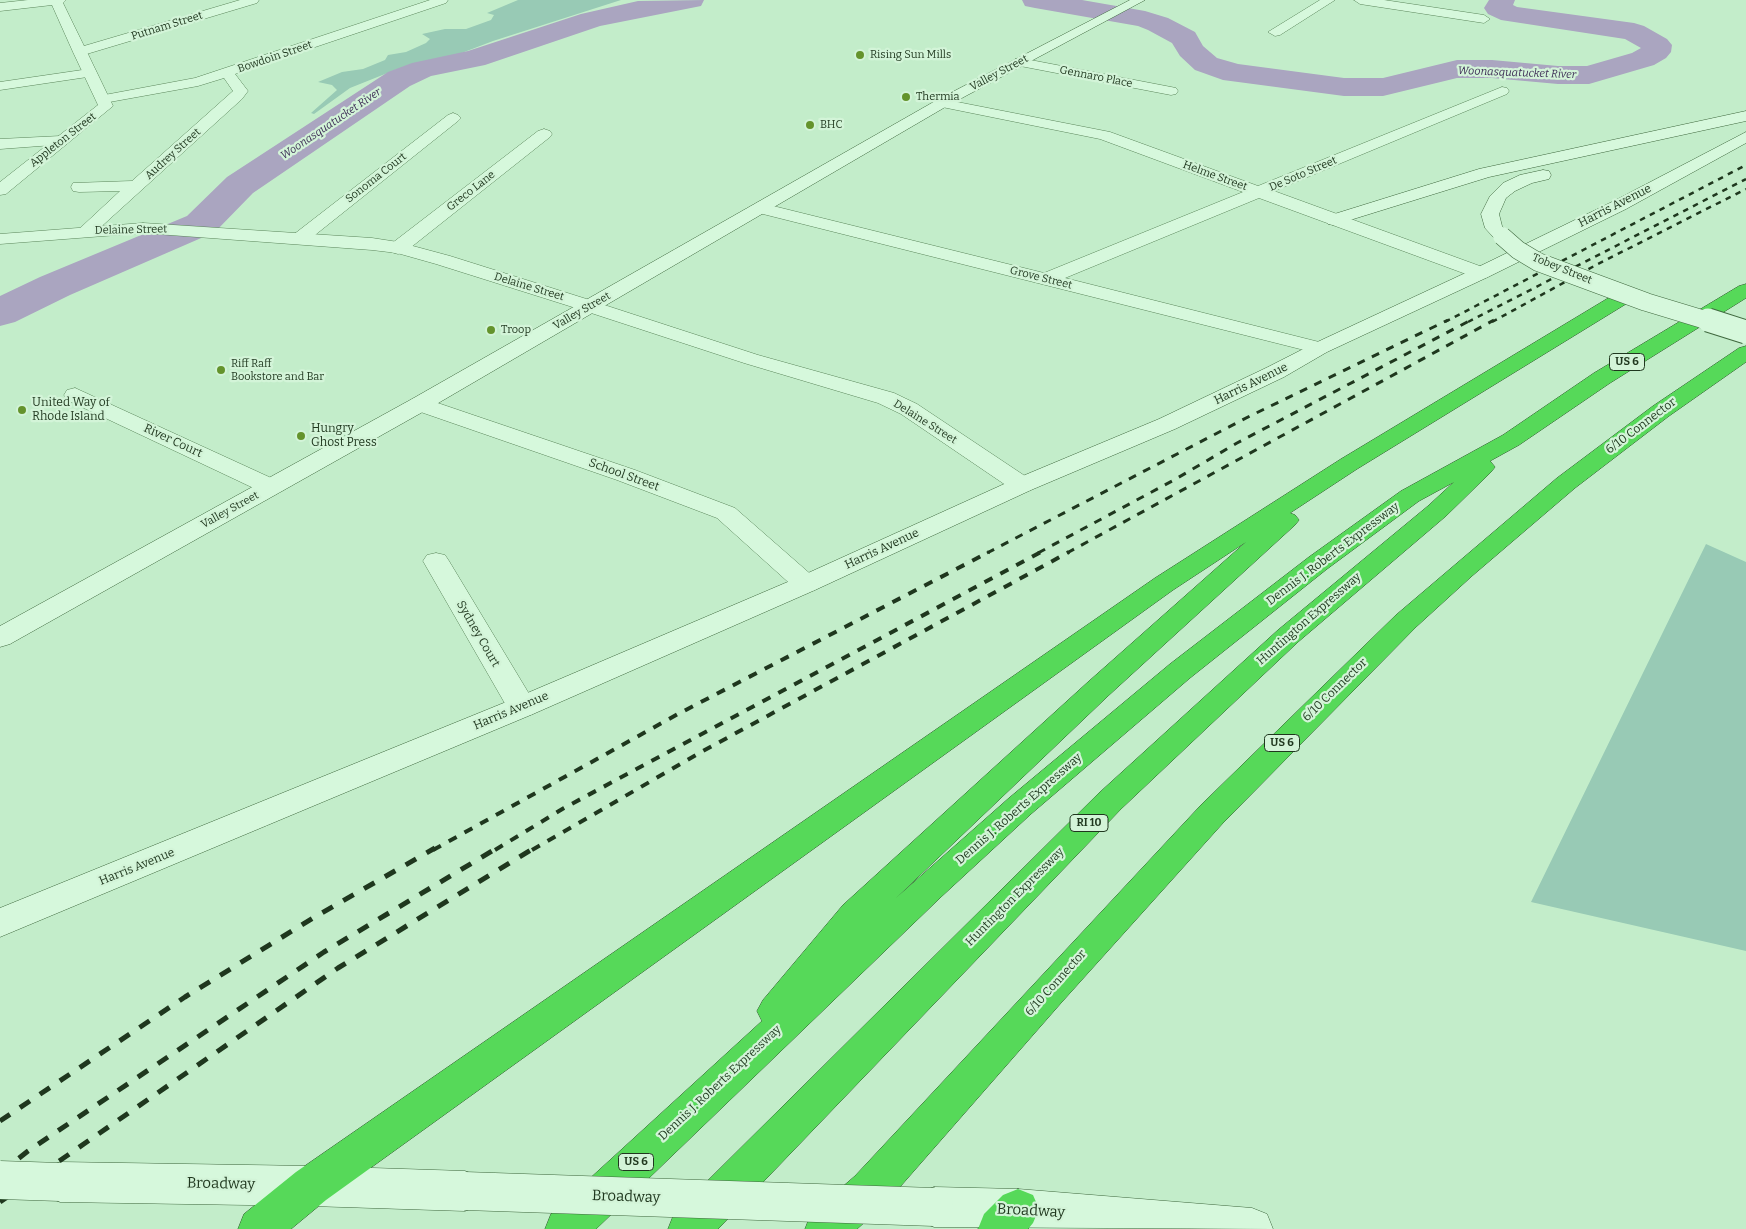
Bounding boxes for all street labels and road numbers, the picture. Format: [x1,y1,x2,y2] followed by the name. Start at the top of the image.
[130,9,204,43] street label: Putnam Street
[236,38,314,76] street label: Bowdoin Street
[968,52,1030,94] street label: Valley Street
[1058,63,1134,91] street label: Gennaro Place
[27,110,99,170] street label: Appleton Street
[142,126,204,182] street label: Audrey Street
[343,150,409,206] street label: Sonoma Court
[1267,154,1339,194] street label: De Soto Street
[1181,158,1249,194] street label: Helme Street
[444,168,498,214] street label: Greco Lane
[1576,181,1654,231] street label: Harris Avenue
[95,223,167,237] street label: Delaine Street
[1530,251,1594,287] street label: Tobey Street
[1008,264,1074,292] street label: Grove Street
[492,270,566,304] street label: Delaine Street
[551,289,613,333] street label: Valley Street
[1610,354,1644,371] road number: US 6
[1212,360,1290,408] street label: Harris Avenue
[1603,395,1679,457] street label: 6/10 Connector
[891,397,959,447] street label: Delaine Street
[141,421,205,461] street label: River Court
[587,456,661,494] street label: School Street
[199,489,261,531] street label: Valley Street
[1264,499,1402,609] street label: Dennis J. Roberts Expressway
[843,526,921,572] street label: Harris Avenue
[1254,570,1364,668] street label: Huntington Expressway
[453,598,503,670] street label: Sydney Court
[1300,656,1370,724] street label: 6/10 Connector
[471,689,551,733] street label: Harris Avenue
[1264,734,1300,751] road number: US 6
[953,750,1085,868] street label: Dennis J. Roberts Expressway
[1070,814,1108,831] road number: RI 10
[97,845,177,889] street label: Harris Avenue
[963,845,1067,949] street label: Huntington Expressway
[1022,947,1090,1019] street label: 6/10 Connector
[656,1022,784,1144] street label: Dennis J. Roberts Expressway
[618,1154,654,1170] road number: US 6
[187,1174,255,1194] street label: Broadway
[591,1187,661,1207] street label: Broadway
[996,1200,1066,1222] street label: Broadway

